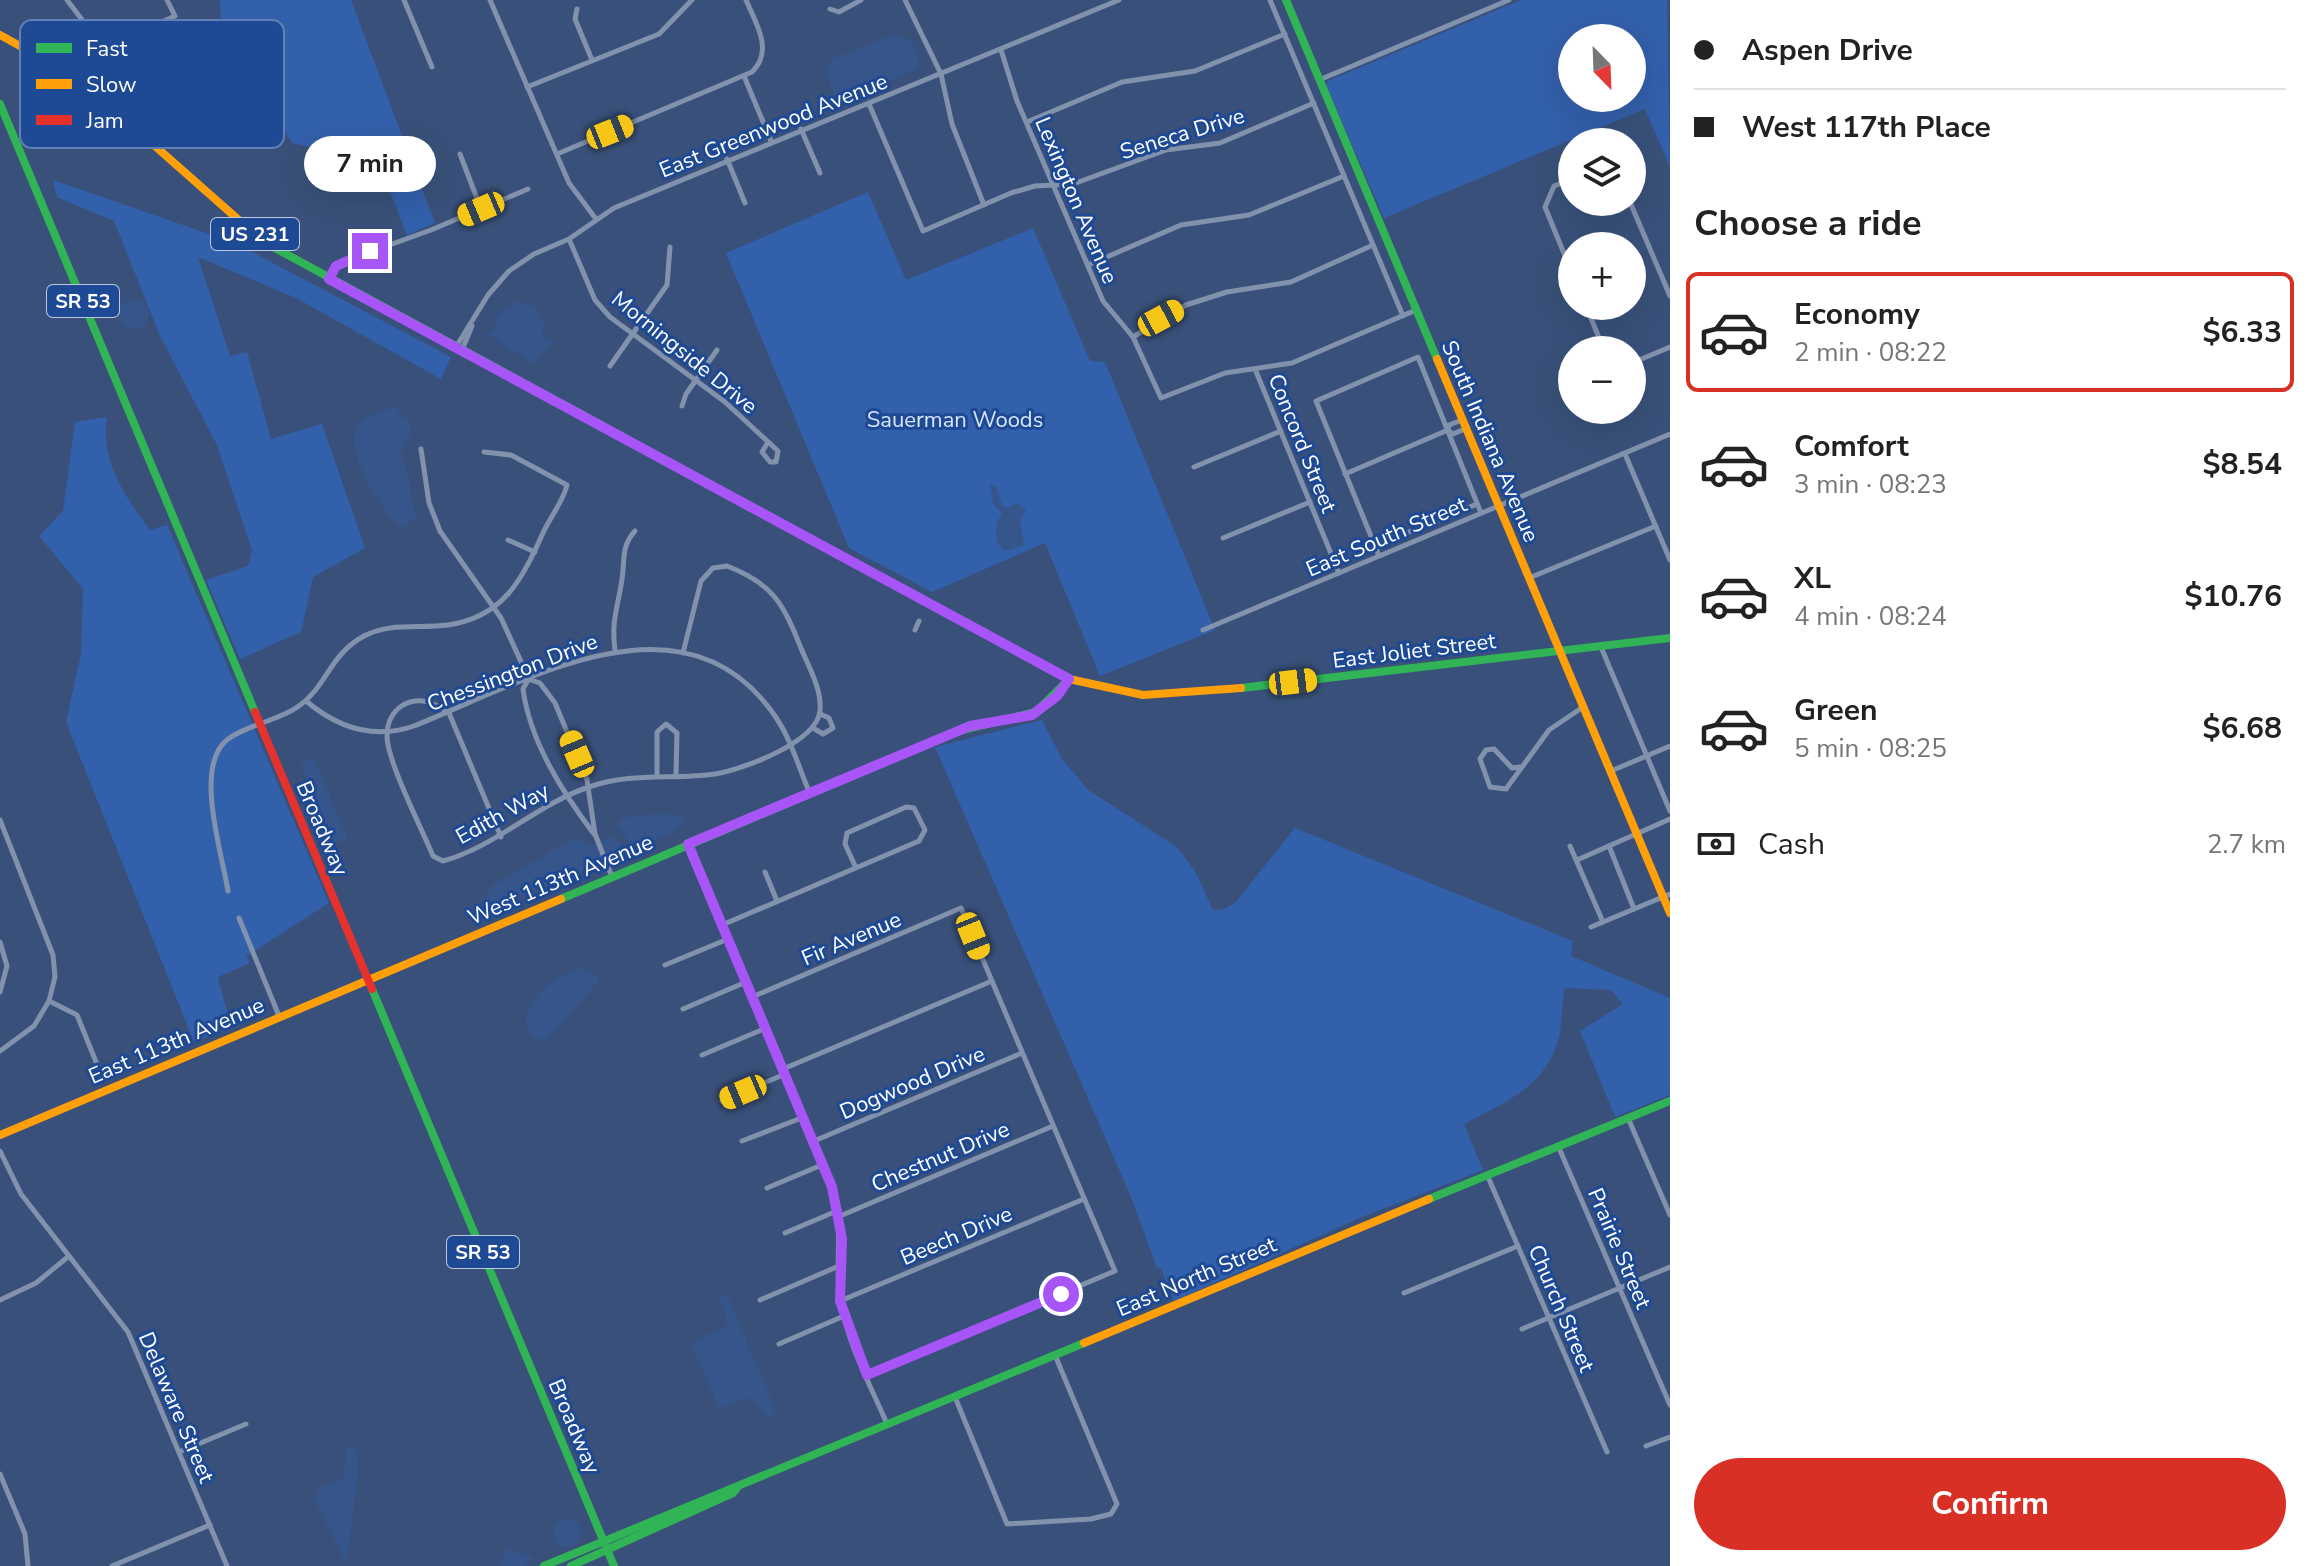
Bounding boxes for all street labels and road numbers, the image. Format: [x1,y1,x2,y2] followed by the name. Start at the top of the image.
[655,66,892,186] street label: East Greenwood Avenue
[1116,101,1248,167] street label: Seneca Drive
[1027,112,1125,288] street label: Lexington Avenue
[211,218,299,250] road number: US 231
[605,284,764,421] street label: Morningside Drive
[47,285,119,317] road number: SR 53
[1434,336,1546,547] street label: South Indiana Avenue
[1261,370,1344,518] street label: Concord Street
[1301,489,1472,584] street label: East South Street
[1331,626,1498,676] street label: East Joliet Street
[423,627,602,719] street label: Chessington Drive
[289,776,356,881] street label: Broadway
[450,776,555,852] street label: Edith Way
[463,827,658,933] street label: West 113th Avenue
[797,904,906,973] street label: Fir Avenue
[84,990,269,1092] street label: East 113th Avenue
[835,1039,990,1127] street label: Dogwood Drive
[867,1114,1014,1200] street label: Chestnut Drive
[1580,1183,1658,1314] street label: Prairie Street
[896,1199,1017,1273] street label: Beech Drive
[1112,1230,1281,1324] street label: East North Street
[447,1236,519,1268] road number: SR 53
[1521,1240,1602,1377] street label: Church Street
[131,1327,221,1488] street label: Delaware Street
[541,1374,608,1479] street label: Broadway

